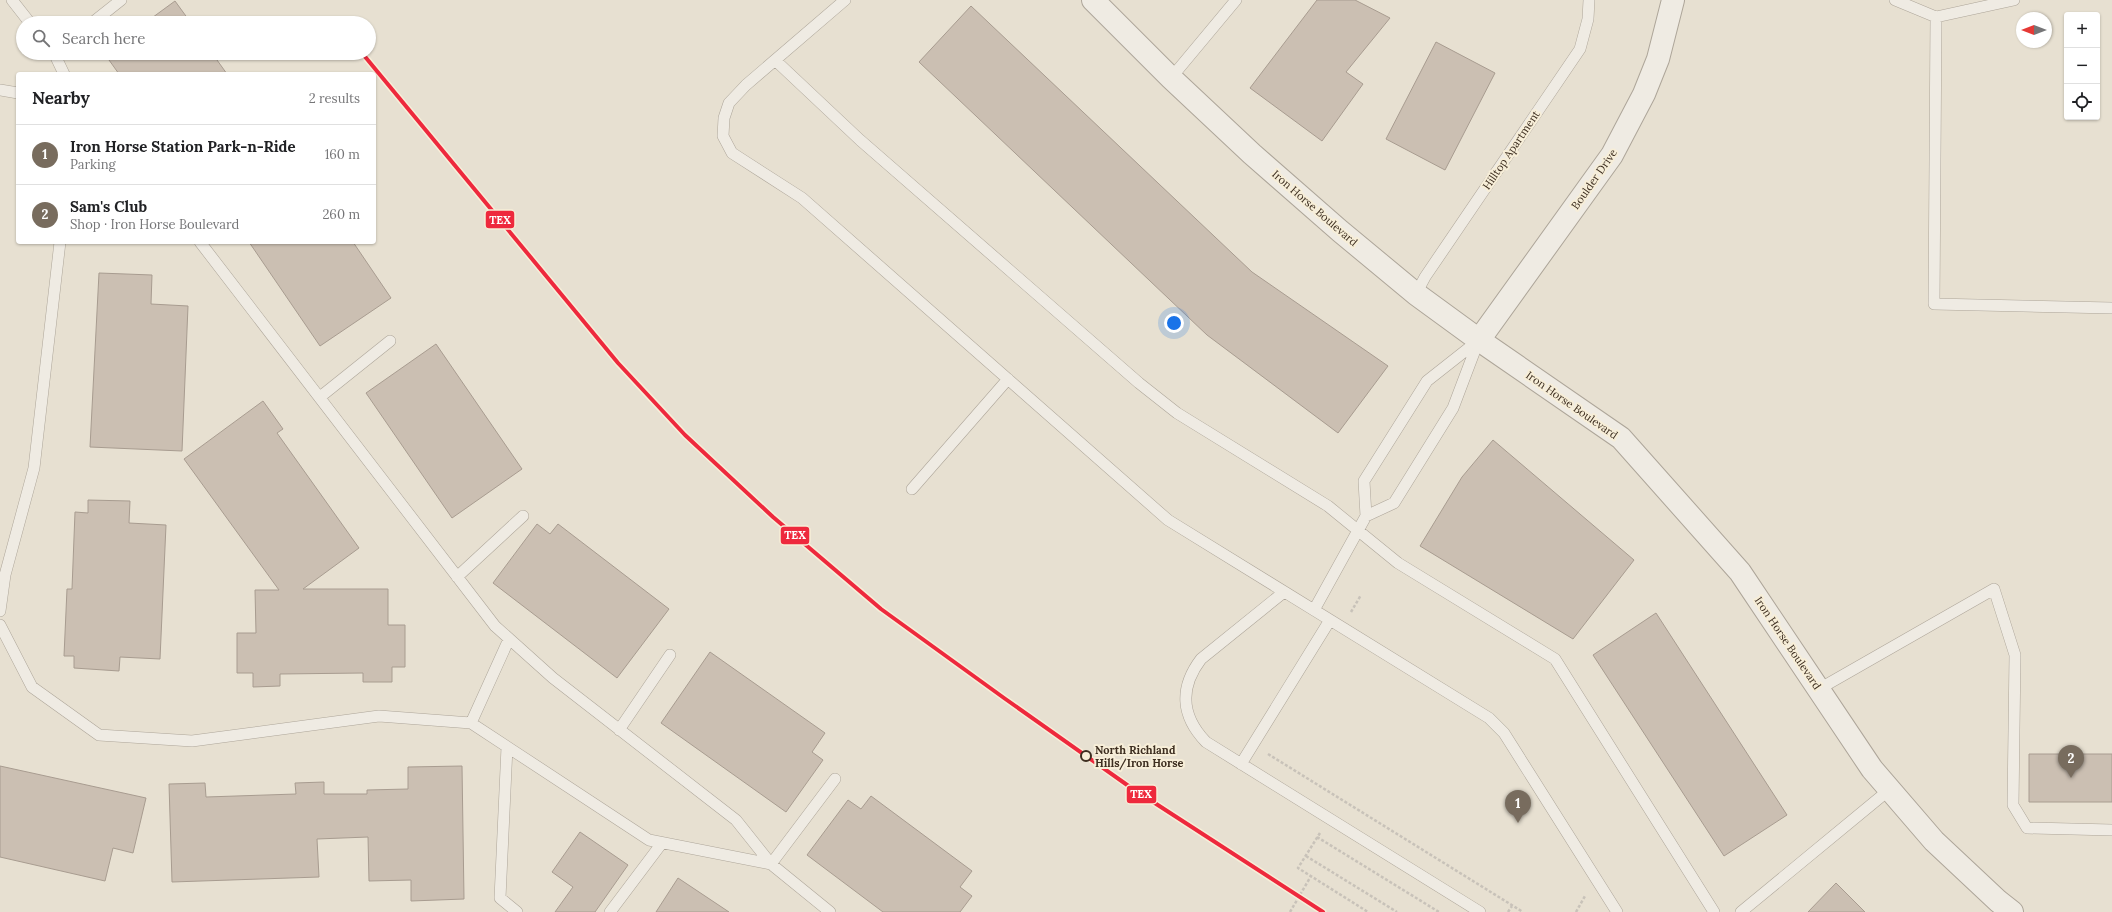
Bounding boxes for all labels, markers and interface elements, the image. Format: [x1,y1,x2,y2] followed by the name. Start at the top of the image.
[2016,12,2052,48] north arrow
[2064,12,2100,120] map controls
[2064,12,2100,48] button: +
[16,16,376,60] search box
[30,27,52,49] icon: search
[62,29,145,48] text: Search here
[2064,48,2100,84] button: −
[2064,84,2100,120] button: locate
[32,87,90,109] text: Nearby
[309,90,360,107] text: 2 results
[1479,107,1543,192] street label: Hilltop Apartment
[70,137,296,156] text: Iron Horse Station Park-n-Ride
[42,146,48,163] text: 1
[325,146,360,163] text: 160 m
[1568,146,1620,212] street label: Boulder Drive
[70,156,116,173] text: Parking
[1269,167,1361,249] street label: Iron Horse Boulevard
[70,197,147,216] text: Sam's Club
[42,206,48,223] text: 2
[322,206,360,223] text: 260 m
[485,210,515,229] line badge: TEX
[489,213,511,227] text: TEX
[70,216,239,233] text: Shop · Iron Horse Boulevard
[1164,313,1184,333] your location
[1523,368,1621,442] street label: Iron Horse Boulevard
[780,526,810,545] line badge: TEX
[784,528,806,542] text: TEX
[1752,594,1824,692] street label: Iron Horse Boulevard
[1095,743,1184,771] place label: North Richland Hills/Iron Horse
[2058,745,2084,778] pin: 2
[1080,750,1092,762] marker: North Richland Hills/Iron Horse
[1126,785,1157,804] line badge: TEX
[1130,787,1152,801] text: TEX
[1505,790,1531,823] pin: 1

